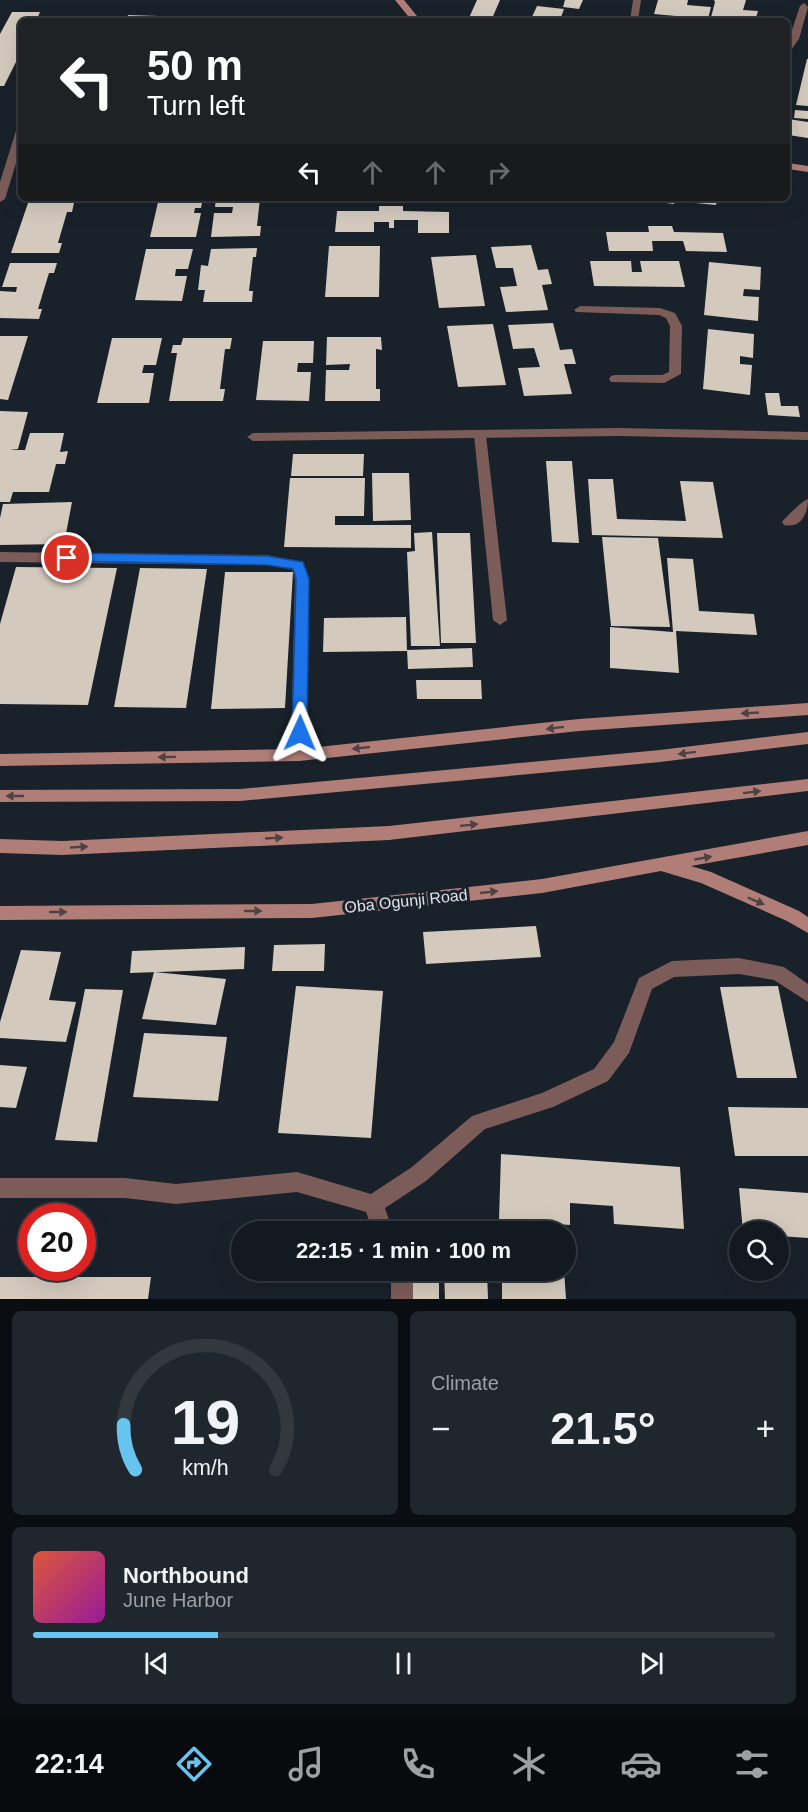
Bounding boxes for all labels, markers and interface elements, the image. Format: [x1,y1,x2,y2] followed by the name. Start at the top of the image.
[48,42,126,120] icon: left
[147,42,243,89] text: 50 m
[147,91,245,121] text: Turn left
[293,156,326,189] icon: left
[356,156,389,189] icon: ahead
[419,156,452,189] icon: ahead
[482,156,515,189] icon: right
[41,532,92,583] pin
[50,541,83,574] icon: arrive
[268,701,332,765] position arrow
[740,709,759,718] one-way arrow
[546,723,565,733] one-way arrow
[352,743,371,753] one-way arrow
[678,748,697,757] one-way arrow
[157,752,176,762] one-way arrow
[743,787,762,797] one-way arrow
[6,791,25,801] one-way arrow
[459,820,478,829] one-way arrow
[265,834,284,843] one-way arrow
[70,843,89,852] one-way arrow
[693,853,712,862] one-way arrow
[344,886,468,916] street label: Oba Ogunji Road
[480,887,499,897] one-way arrow
[748,896,766,906] one-way arrow
[244,906,263,916] one-way arrow
[49,907,68,917] one-way arrow
[18,1203,96,1281] speed limit sign: 20
[729,1221,789,1281] map controls
[729,1221,789,1281] button: search
[296,1238,511,1263] text: 22:15 · 1 min · 100 m
[431,1372,499,1394] text: Climate
[170,1388,240,1457] text: 19
[550,1403,656,1454] text: 21.5°
[431,1410,450,1447] text: −
[756,1410,775,1447] text: +
[182,1456,228,1480] text: km/h
[123,1563,249,1588] text: Northbound
[123,1589,233,1611] text: June Harbor
[140,1647,173,1680] icon: previous
[387,1647,420,1680] icon: pause
[635,1647,668,1680] icon: next
[173,1743,215,1785] icon: directions
[285,1743,327,1785] icon: music
[397,1743,439,1785] icon: phone
[508,1743,550,1785] icon: climate
[620,1743,662,1785] icon: car
[731,1743,773,1785] icon: filters
[35,1749,104,1779] text: 22:14

